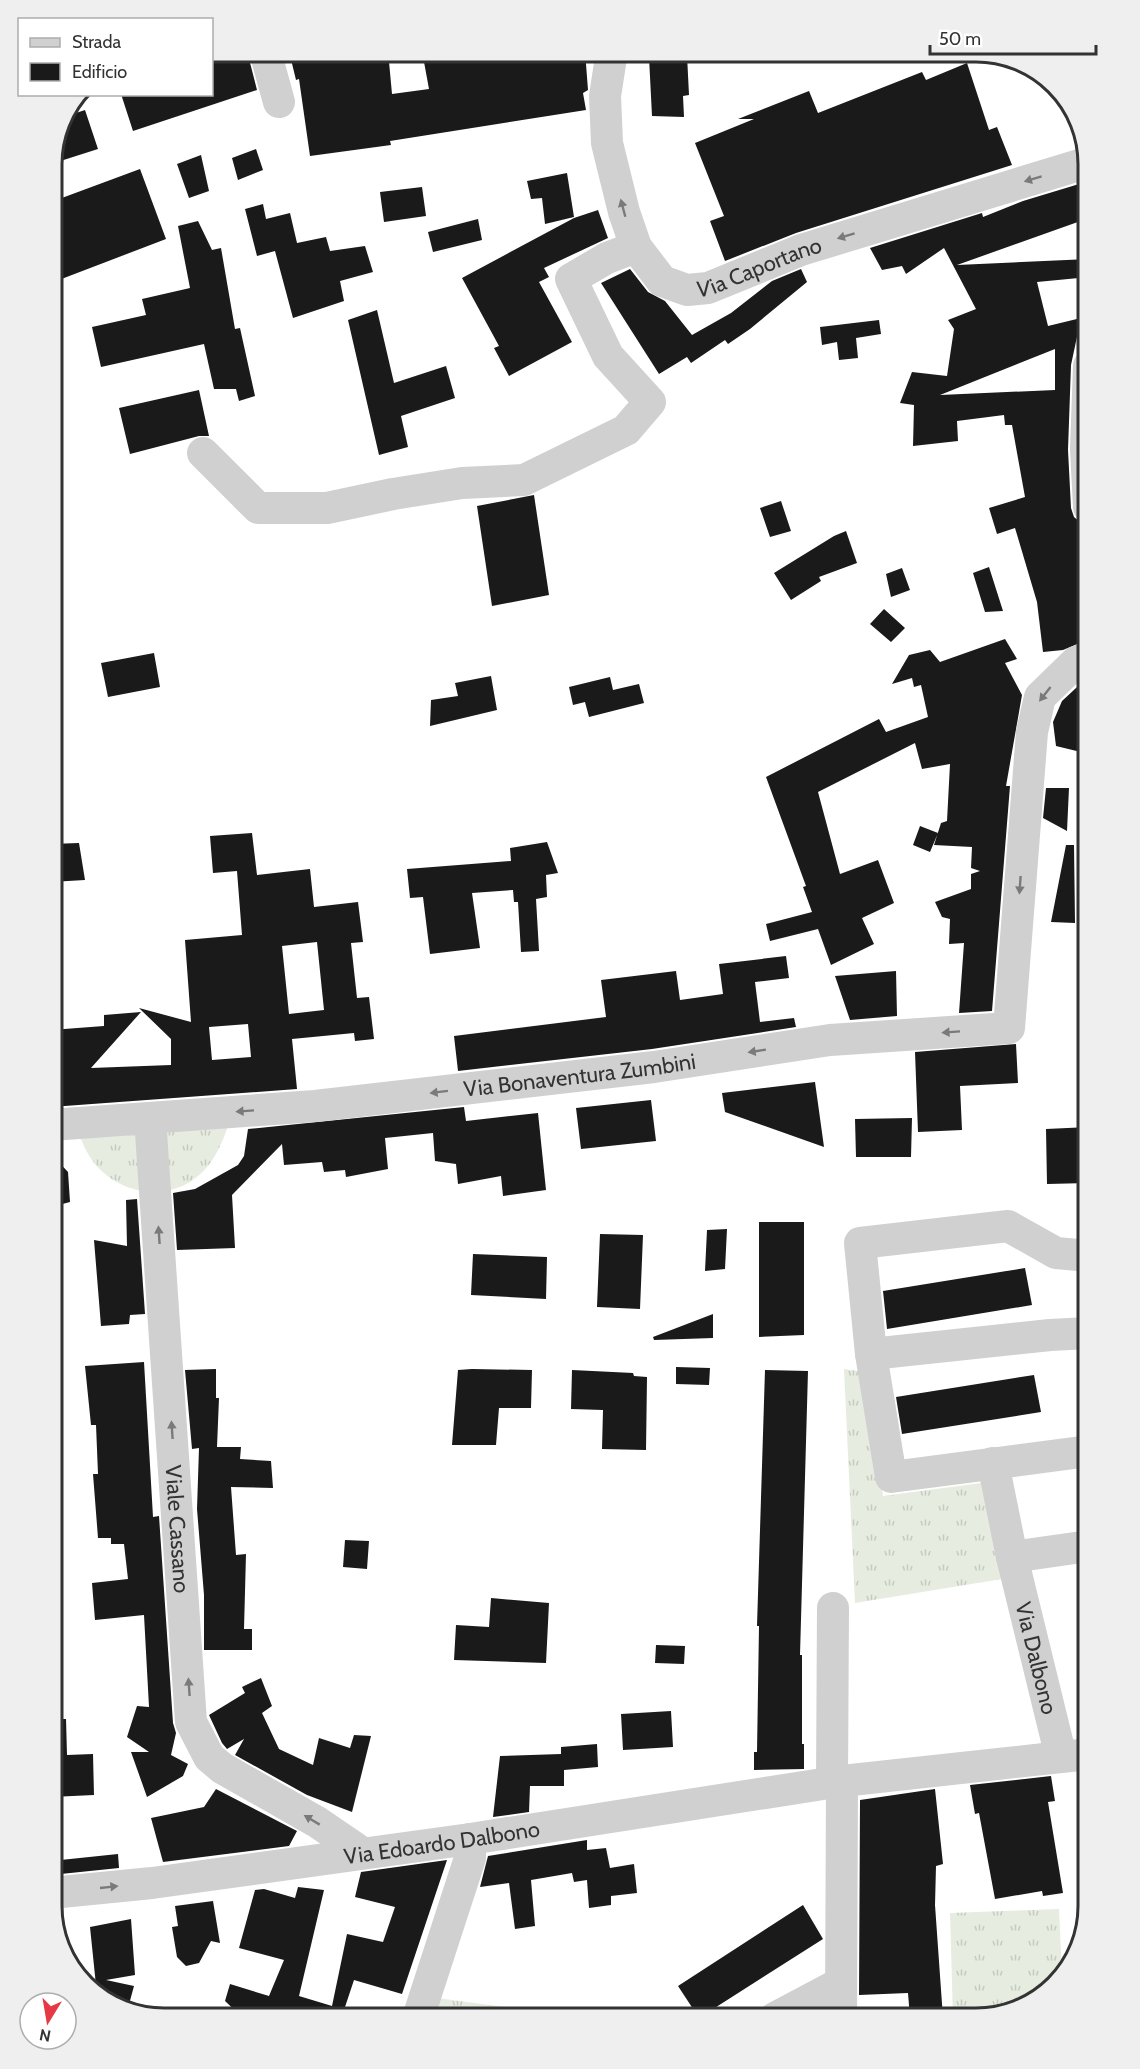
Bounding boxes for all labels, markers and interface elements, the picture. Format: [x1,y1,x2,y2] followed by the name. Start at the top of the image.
[18,18,213,96] legend
[930,18,1096,56] scale bar
[939,28,981,50] text: 50 m
[72,31,122,53] text: Strada
[72,61,127,83] text: Edificio
[1024,175,1042,184] one-way arrow
[618,199,627,217] one-way arrow
[695,232,825,303] street label: Via Caportano
[837,232,855,242] one-way arrow
[1039,686,1052,702] one-way arrow
[1015,876,1024,895] one-way arrow
[941,1027,960,1037] one-way arrow
[747,1047,766,1056] one-way arrow
[462,1048,698,1103] street label: Via Bonaventura Zumbini
[429,1087,448,1097] one-way arrow
[235,1107,254,1116] one-way arrow
[154,1226,163,1245] one-way arrow
[167,1420,176,1439] one-way arrow
[160,1464,195,1594] street label: Viale Cassano
[1010,1599,1063,1717] street label: Via Dalbono
[184,1678,194,1697] one-way arrow
[303,1815,320,1825] one-way arrow
[342,1815,542,1870] street label: Via Edoardo Dalbono
[100,1882,119,1892] one-way arrow
[18,1991,78,2051] north arrow
[38,2025,53,2046] text: N

